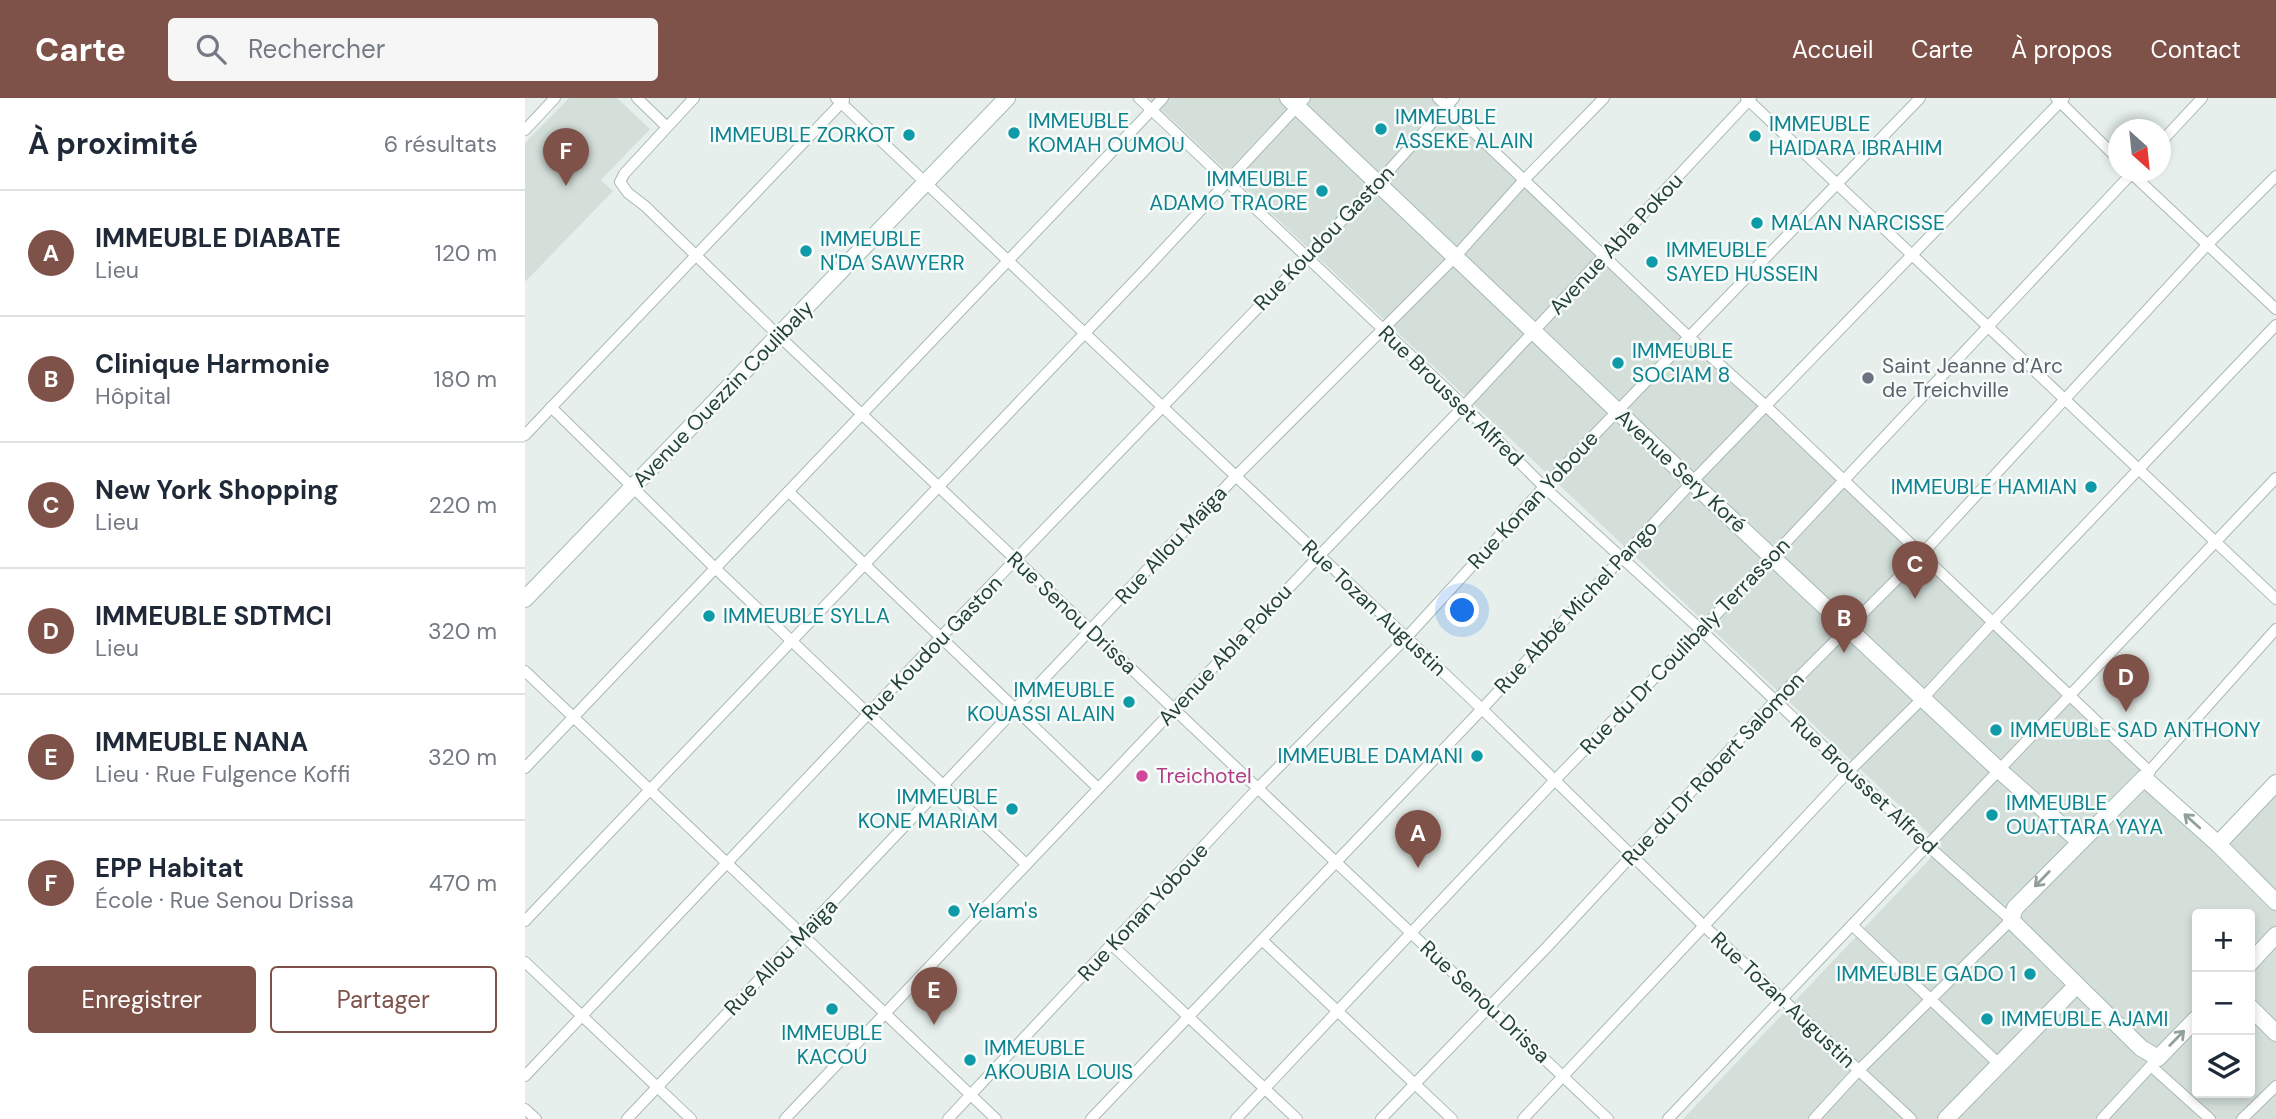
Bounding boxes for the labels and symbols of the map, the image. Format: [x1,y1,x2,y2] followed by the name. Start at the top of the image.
[1395,103,1533,155] place label: IMMEUBLE ASSEKE ALAIN
[1028,107,1185,159] place label: IMMEUBLE KOMAH OUMOU
[1769,110,1942,162] place label: IMMEUBLE HAIDARA IBRAHIM
[2108,119,2171,182] north arrow
[710,121,895,149] place label: IMMEUBLE ZORKOT
[1373,121,1389,137] marker: IMMEUBLE ASSEKE ALAIN
[1006,125,1022,141] marker: IMMEUBLE KOMAH OUMOU
[901,127,917,143] marker: IMMEUBLE ZORKOT
[543,128,589,186] pin: F
[1747,128,1763,144] marker: IMMEUBLE HAIDARA IBRAHIM
[1248,160,1400,316] street label: Rue Koudou Gaston
[1149,165,1308,217] place label: IMMEUBLE ADAMO TRAORE
[1543,167,1689,321] street label: Avenue Abla Pokou
[1314,183,1330,199] marker: IMMEUBLE ADAMO TRAORE
[1771,209,1945,237] place label: MALAN NARCISSE
[1749,215,1765,231] marker: MALAN NARCISSE
[820,225,965,277] place label: IMMEUBLE N'DA SAWYERR
[1666,236,1818,288] place label: IMMEUBLE SAYED HUSSEIN
[798,243,814,259] marker: IMMEUBLE N'DA SAWYERR
[1644,254,1660,270] marker: IMMEUBLE SAYED HUSSEIN
[626,294,820,493] street label: Avenue Ouezzin Coulibaly
[1372,320,1530,472] street label: Rue Brousset Alfred
[1632,337,1733,389] place label: IMMEUBLE SOCIAM 8
[1882,352,2063,404] place label: Saint Jeanne d’Arc de Treichville
[1610,355,1626,371] marker: IMMEUBLE SOCIAM 8
[1860,370,1876,386] marker: Saint Jeanne d’Arc de Treichville
[1609,403,1753,539] street label: Avenue Sery Koré
[1462,425,1605,575] street label: Rue Konan Yoboue
[1891,473,2077,501] place label: IMMEUBLE HAMIAN
[2083,479,2099,495] marker: IMMEUBLE HAMIAN
[1109,480,1233,610] street label: Rue Allou Maïga
[1488,514,1664,700] street label: Rue Abbé Michel Pango
[1574,532,1796,760] street label: Rue du Dr Coulibaly Terrasson
[1296,534,1452,682] street label: Rue Tozan Augustin
[1892,541,1938,599] pin: C
[1001,545,1143,681] street label: Rue Senou Drissa
[856,570,1008,726] street label: Rue Koudou Gaston
[1152,578,1298,732] street label: Avenue Abla Pokou
[1445,593,1479,627] your location
[1821,595,1867,653] pin: B
[723,602,890,630] place label: IMMEUBLE SYLLA
[701,608,717,624] marker: IMMEUBLE SYLLA
[2103,654,2149,712] pin: D
[1616,666,1810,872] street label: Rue du Dr Robert Salomon
[967,676,1115,728] place label: IMMEUBLE KOUASSI ALAIN
[1121,694,1137,710] marker: IMMEUBLE KOUASSI ALAIN
[1785,710,1943,860] street label: Rue Brousset Alfred
[2010,716,2261,744] place label: IMMEUBLE SAD ANTHONY
[1988,722,2004,738] marker: IMMEUBLE SAD ANTHONY
[1278,742,1463,770] place label: IMMEUBLE DAMANI
[1469,748,1485,764] marker: IMMEUBLE DAMANI
[1156,762,1252,790] place label: Treichotel
[1134,768,1150,784] marker: Treichotel
[858,783,998,835] place label: IMMEUBLE KONE MARIAM
[2006,789,2163,841] place label: IMMEUBLE OUATTARA YAYA
[1004,801,1020,817] marker: IMMEUBLE KONE MARIAM
[1984,807,2000,823] marker: IMMEUBLE OUATTARA YAYA
[1395,810,1441,868] pin: A
[2183,813,2201,829] one-way arrow
[1072,837,1215,987] street label: Rue Konan Yoboue
[2034,870,2051,887] one-way arrow
[718,892,844,1022] street label: Rue Allou Maïga
[968,897,1038,925] place label: Yelam's
[946,903,962,919] marker: Yelam's
[1705,926,1861,1074] street label: Rue Tozan Augustin
[1414,934,1556,1070] street label: Rue Senou Drissa
[1836,960,2016,988] place label: IMMEUBLE GADO 1
[2022,966,2038,982] marker: IMMEUBLE GADO 1
[911,967,957,1025] pin: E
[824,1001,840,1017] marker: IMMEUBLE KACOU
[2001,1005,2168,1033] place label: IMMEUBLE AJAMI
[1979,1011,1995,1027] marker: IMMEUBLE AJAMI
[781,1019,883,1071] place label: IMMEUBLE KACOU
[2169,1030,2186,1047] one-way arrow
[984,1034,1133,1086] place label: IMMEUBLE AKOUBIA LOUIS
[962,1052,978,1068] marker: IMMEUBLE AKOUBIA LOUIS

